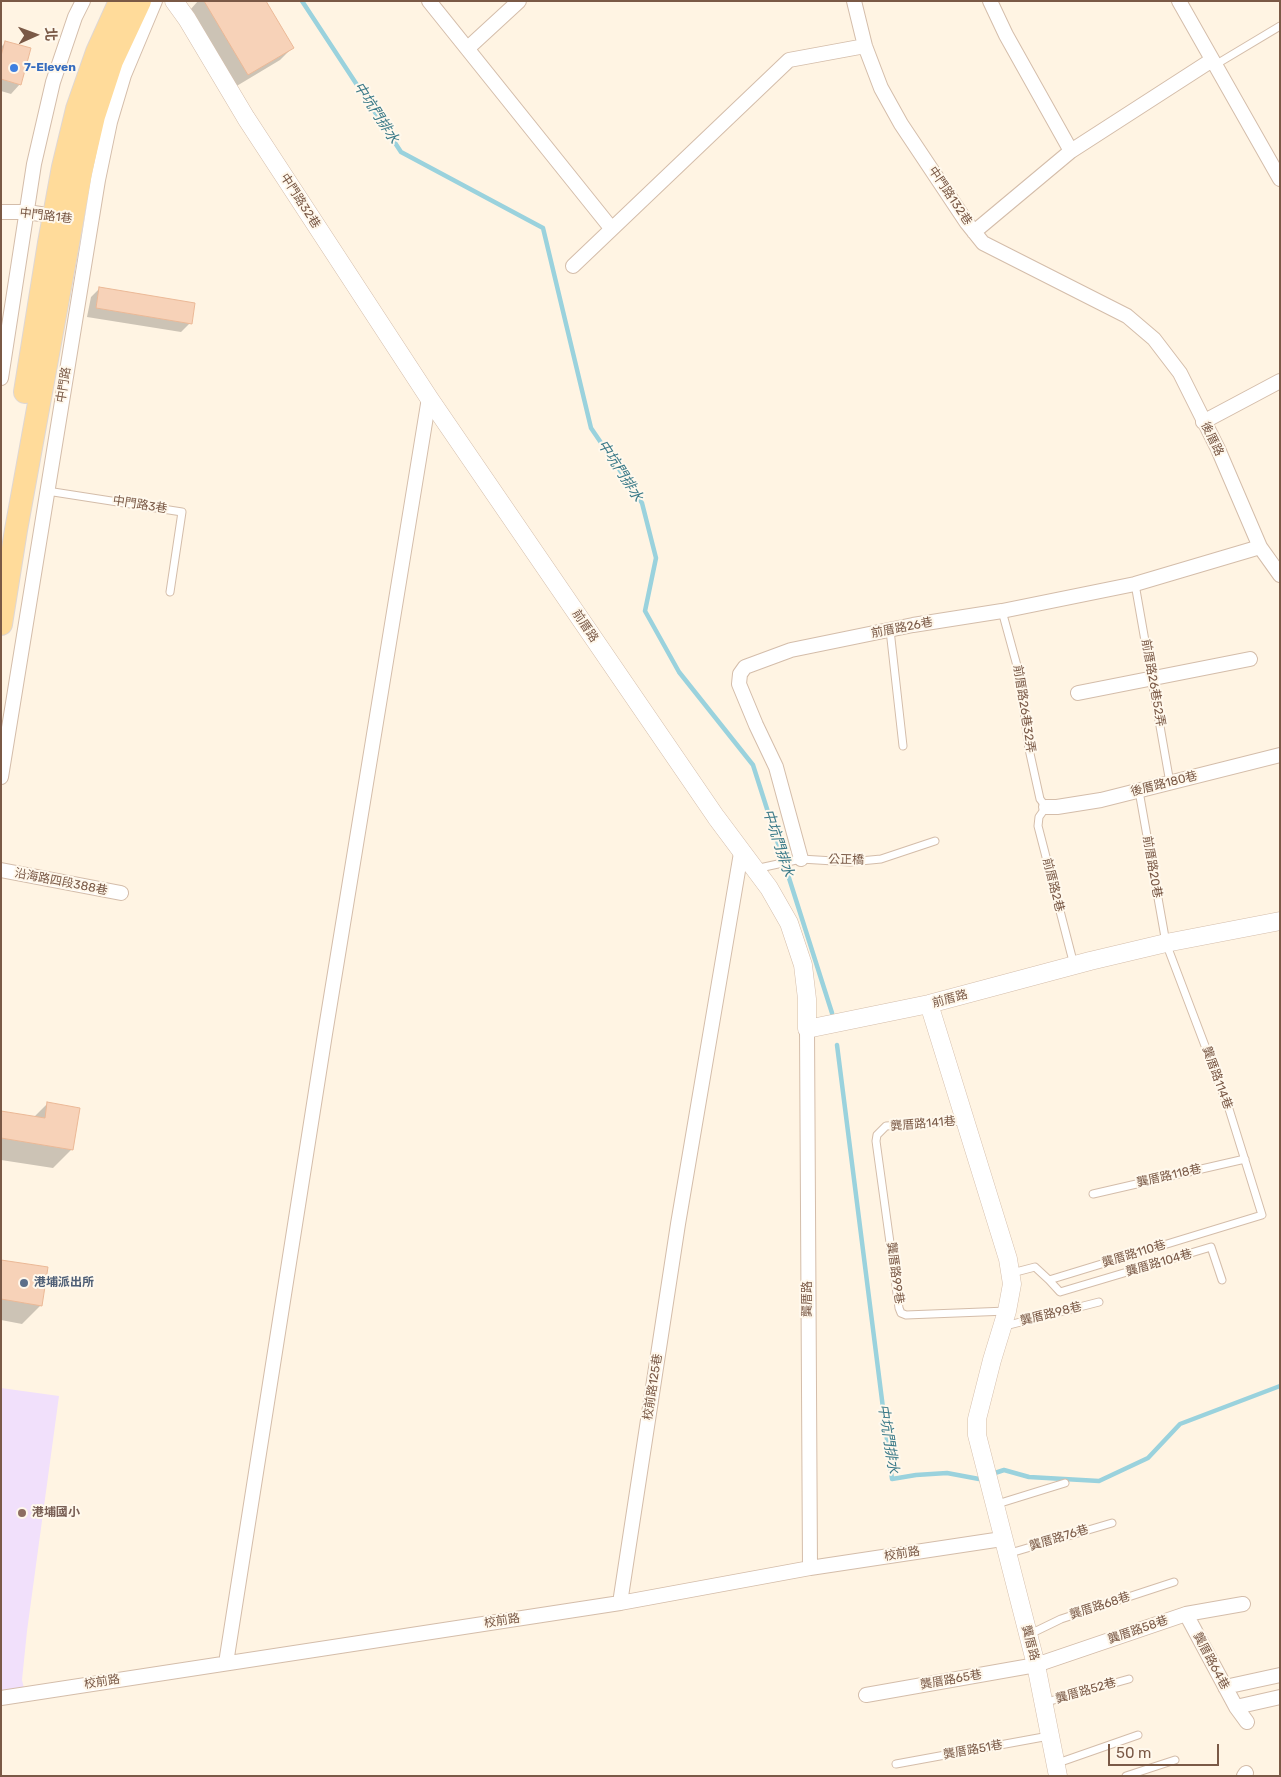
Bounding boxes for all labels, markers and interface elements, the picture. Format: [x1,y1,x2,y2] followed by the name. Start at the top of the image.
[10,10,60,60] north arrow
[42,27,59,42] text: 北
[24,61,76,75] place label: 7-Eleven
[8,62,20,74] marker: 7-Eleven
[350,79,402,147] water label: 中坑門排水
[925,164,975,228] street label: 中門路132巷
[277,171,323,231] street label: 中門路32巷
[19,206,73,226] street label: 中門路1巷
[54,366,74,404] street label: 中門路
[1198,420,1226,458] street label: 後厝路
[594,437,646,505] water label: 中坑門排水
[112,494,168,516] street label: 中門路3巷
[569,607,601,645] street label: 前厝路
[870,615,934,641] street label: 前厝路26巷
[1138,638,1168,728] street label: 前厝路26巷52弄
[1010,664,1038,754] street label: 前厝路26巷32弄
[1129,769,1199,799] street label: 後厝路180巷
[759,807,797,879] water label: 中坑門排水
[1139,835,1165,899] street label: 前厝路20巷
[828,852,864,868] street label: 公正橋
[1039,857,1067,913] street label: 前厝路2巷
[13,866,109,898] street label: 沿海路四段388巷
[931,987,969,1011] street label: 前厝路
[1199,1045,1235,1111] street label: 龔厝路114巷
[890,1114,956,1134] street label: 龔厝路141巷
[1135,1162,1203,1190] street label: 龔厝路118巷
[1100,1237,1168,1271] street label: 龔厝路110巷
[884,1241,906,1305] street label: 龔厝路99巷
[1124,1247,1194,1279] street label: 龔厝路104巷
[34,1276,94,1290] place label: 港埔派出所
[18,1277,30,1289] marker: 港埔派出所
[801,1281,815,1317] street label: 龔厝路
[1019,1299,1083,1329] street label: 龔厝路98巷
[641,1353,665,1421] street label: 校前路125巷
[874,1403,902,1475] water label: 中坑門排水
[32,1506,80,1520] place label: 港埔國小
[16,1507,28,1519] marker: 港埔國小
[1028,1522,1090,1554] street label: 龔厝路76巷
[883,1544,921,1564] street label: 校前路
[1068,1589,1132,1623] street label: 龔厝路68巷
[483,1611,521,1631] street label: 校前路
[1106,1613,1170,1647] street label: 龔厝路58巷
[1018,1624,1042,1662] street label: 龔厝路
[1190,1630,1232,1692] street label: 龔厝路64巷
[919,1667,983,1693] street label: 龔厝路65巷
[83,1672,121,1692] street label: 校前路
[1054,1676,1118,1706] street label: 龔厝路52巷
[1111,1734,1222,1766] scale bar
[942,1738,1004,1762] street label: 龔厝路51巷
[1116,1744,1151,1762] text: 50 m

